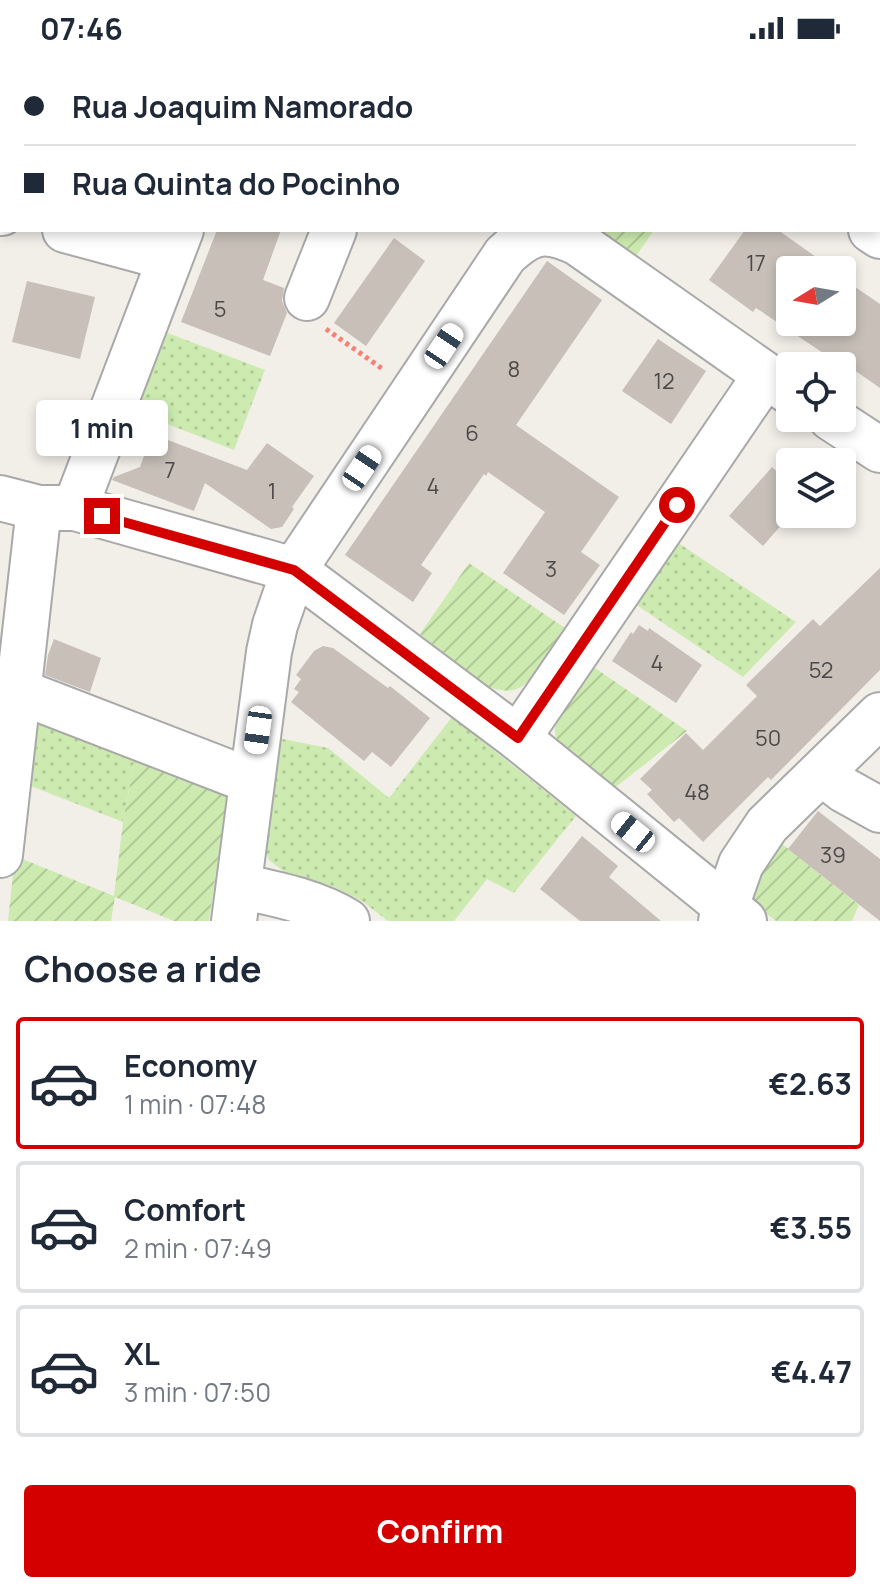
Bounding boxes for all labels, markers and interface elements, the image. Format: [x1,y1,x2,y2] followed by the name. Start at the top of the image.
[40,8,123,49] text: 07:46
[72,86,413,127] text: Rua Joaquim Namorado
[72,163,400,204] text: Rua Quinta do Pocinho
[746,248,766,278] house number: 17
[776,256,856,336] north arrow
[776,256,856,528] map controls
[214,294,226,324] house number: 5
[421,319,467,373] car
[776,352,856,432] button: locate
[508,354,520,384] house number: 8
[653,366,675,396] house number: 12
[36,400,168,456] callout: 1 min
[70,410,134,446] text: 1 min
[465,418,479,448] house number: 6
[339,441,385,495] car
[776,448,856,528] button: layers
[164,455,176,485] house number: 7
[427,471,439,501] house number: 4
[268,476,276,506] house number: 1
[659,487,695,523] route start
[84,498,120,534] route end
[545,554,557,584] house number: 3
[651,648,663,678] house number: 4
[809,655,833,685] house number: 52
[243,705,273,755] car
[755,723,781,753] house number: 50
[684,777,710,807] house number: 48
[607,808,659,856] car
[820,840,846,870] house number: 39
[24,944,262,993] text: Choose a ride
[124,1045,257,1086] text: Economy
[28,1047,100,1119] icon: car
[768,1063,852,1104] text: €2.63
[124,1086,266,1122] text: 1 min · 07:48
[124,1189,246,1230] text: Comfort
[28,1191,100,1263] icon: car
[770,1207,852,1248] text: €3.55
[124,1230,272,1266] text: 2 min · 07:49
[124,1333,160,1374] text: XL
[28,1335,100,1407] icon: car
[771,1351,852,1392] text: €4.47
[124,1374,271,1410] text: 3 min · 07:50
[24,1485,856,1577] button: Confirm

